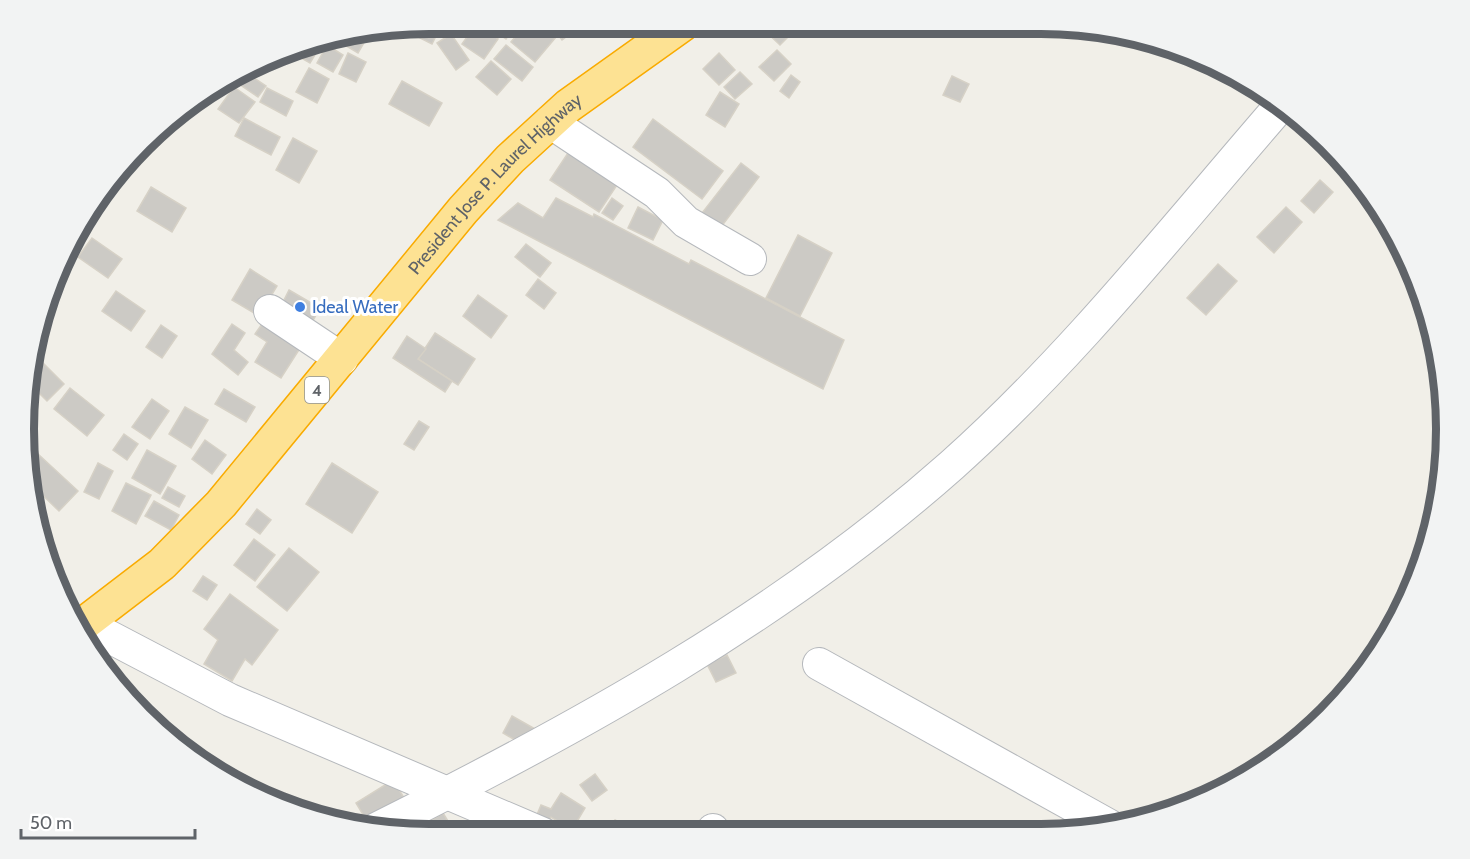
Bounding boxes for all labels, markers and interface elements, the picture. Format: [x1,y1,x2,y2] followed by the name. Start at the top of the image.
[404,89,586,279] street label: President Jose P. Laurel Highway
[312,296,398,318] place label: Ideal Water
[293,300,307,314] marker: Ideal Water
[305,377,329,403] road number: 4
[21,802,195,840] scale bar
[30,812,72,834] text: 50 m

